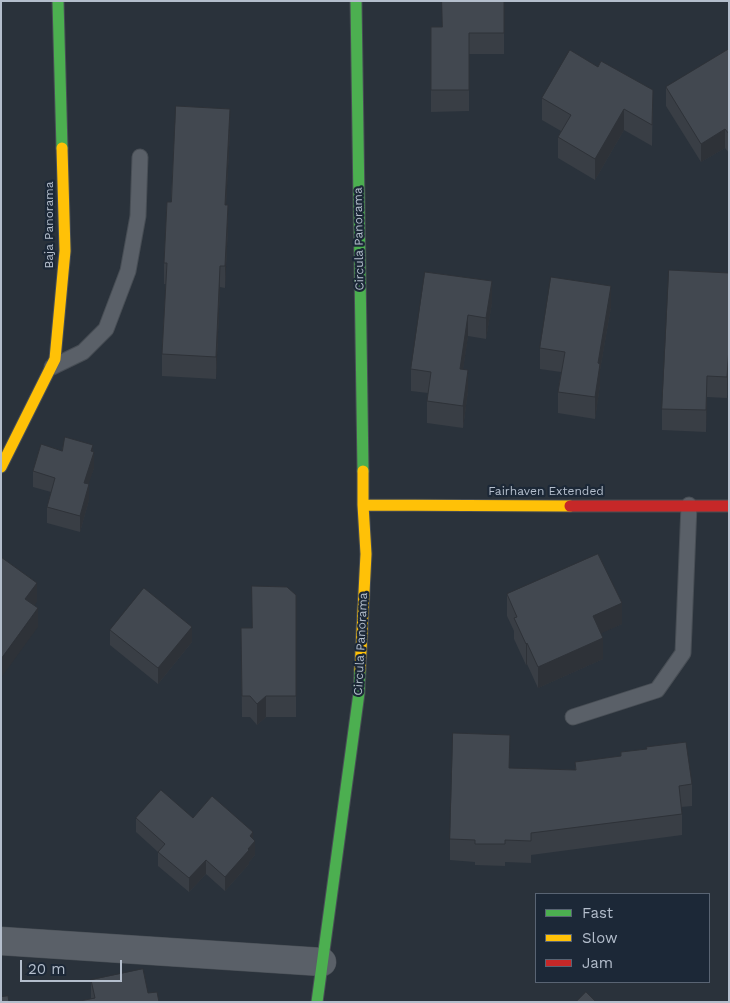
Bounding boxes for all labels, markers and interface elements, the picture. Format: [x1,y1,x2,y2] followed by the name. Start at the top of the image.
[42,181,56,269] street label: Baja Panorama
[351,187,367,291] street label: Circula Panorama
[488,484,604,498] street label: Fairhaven Extended
[351,592,371,696] street label: Circula Panorama
[535,893,710,983] legend
[582,904,613,922] text: Fast
[582,929,618,947] text: Slow
[22,950,125,982] scale bar
[582,954,613,972] text: Jam
[28,960,66,978] text: 20 m

